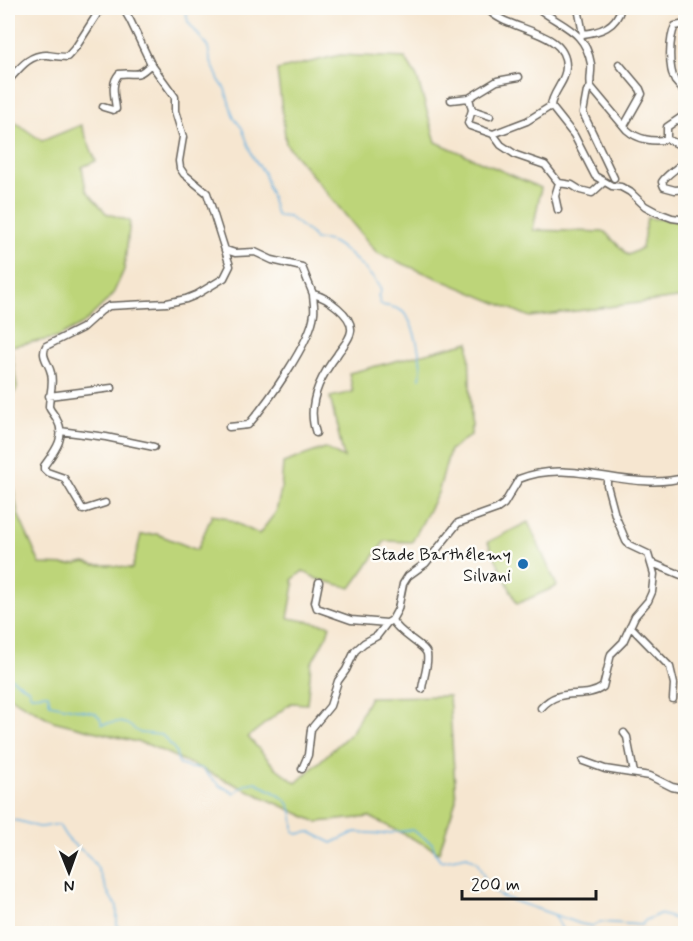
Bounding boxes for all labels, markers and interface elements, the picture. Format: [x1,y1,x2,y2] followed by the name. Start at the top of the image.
[371,543,511,588] place label: Stade Barthélemy Silvani
[516,557,530,571] marker: Stade Barthélemy Silvani
[39,842,99,902] north arrow
[462,863,596,901] scale bar
[471,873,520,897] text: 200 m
[64,875,75,896] text: N

